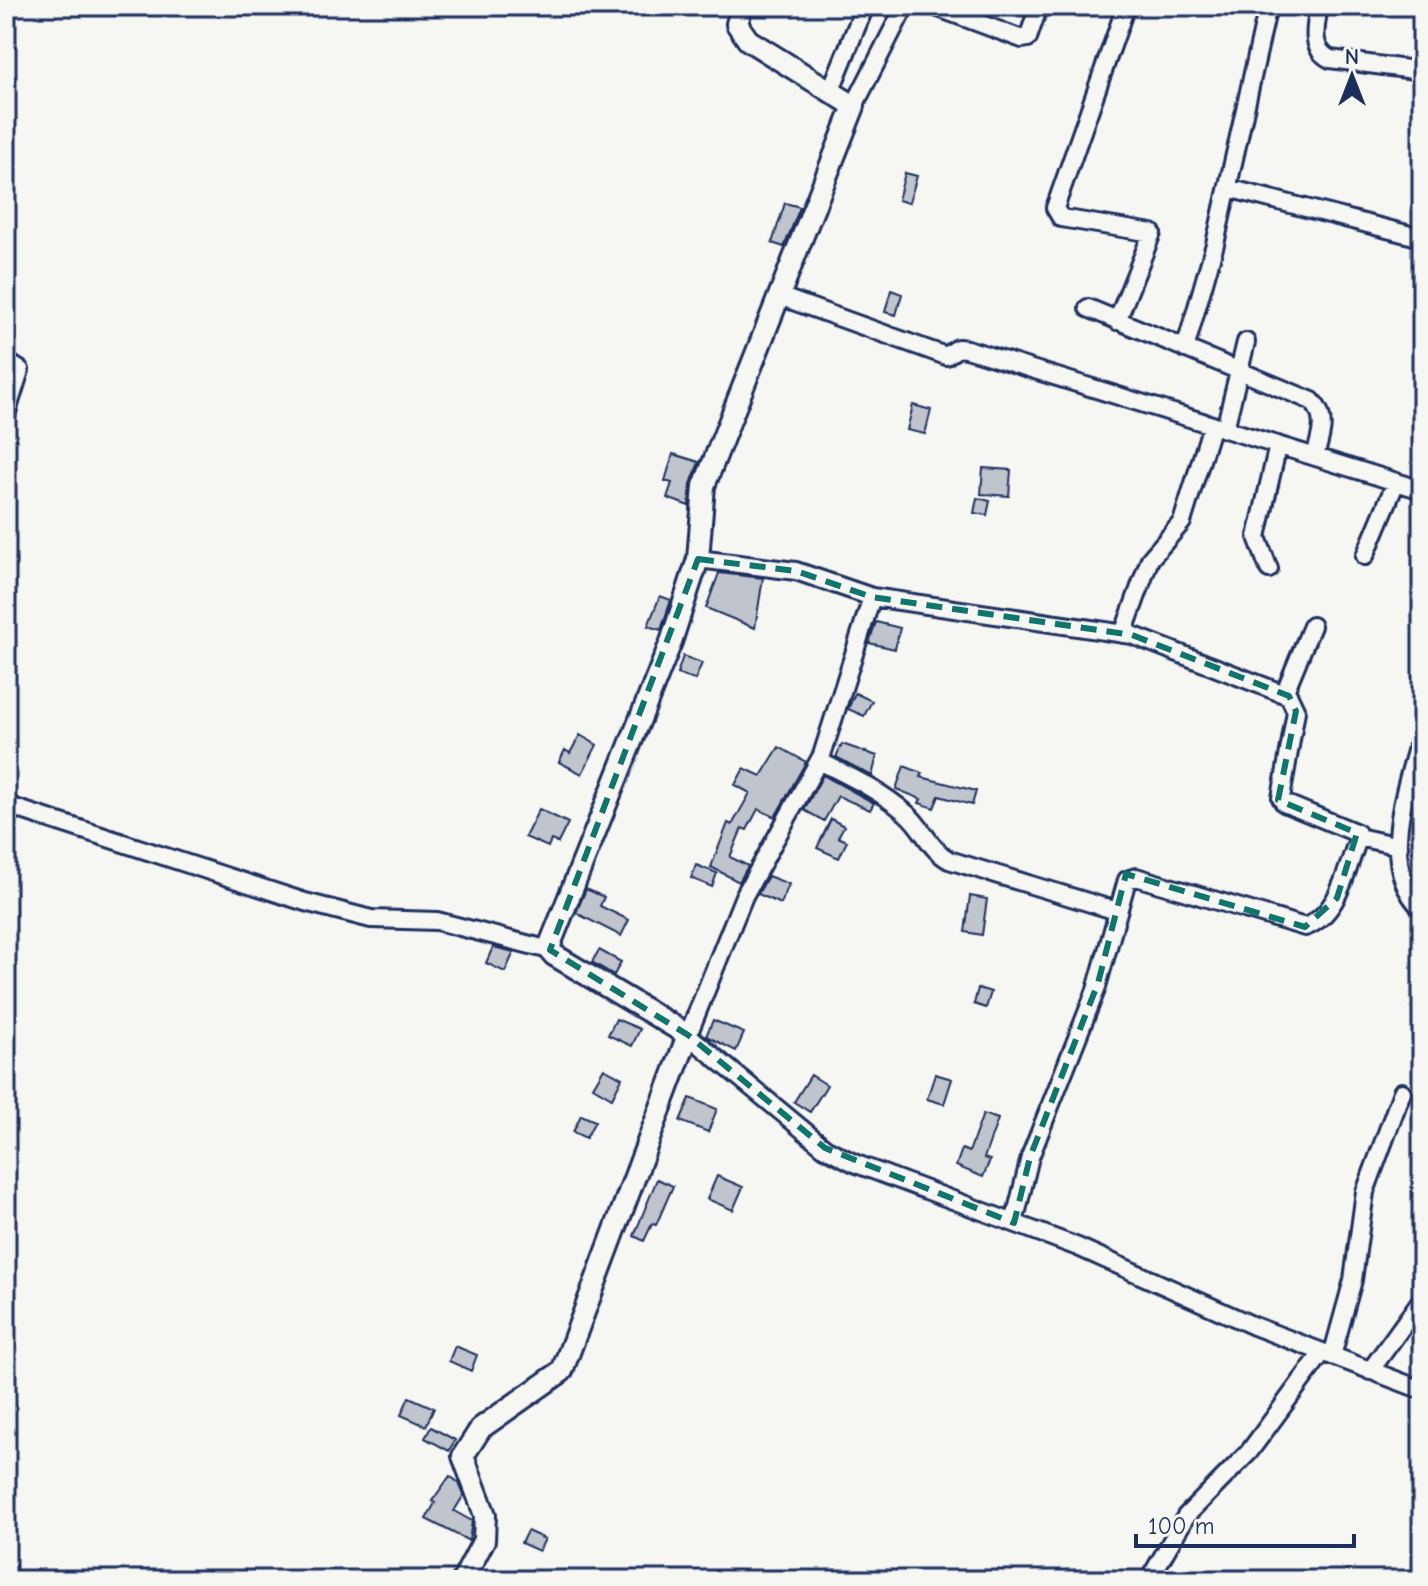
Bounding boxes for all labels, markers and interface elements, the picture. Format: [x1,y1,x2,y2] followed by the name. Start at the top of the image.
[1312,36,1392,116] north arrow
[1345,44,1359,70] text: N
[1136,1498,1354,1548] scale bar
[1148,1512,1215,1540] text: 100 m

